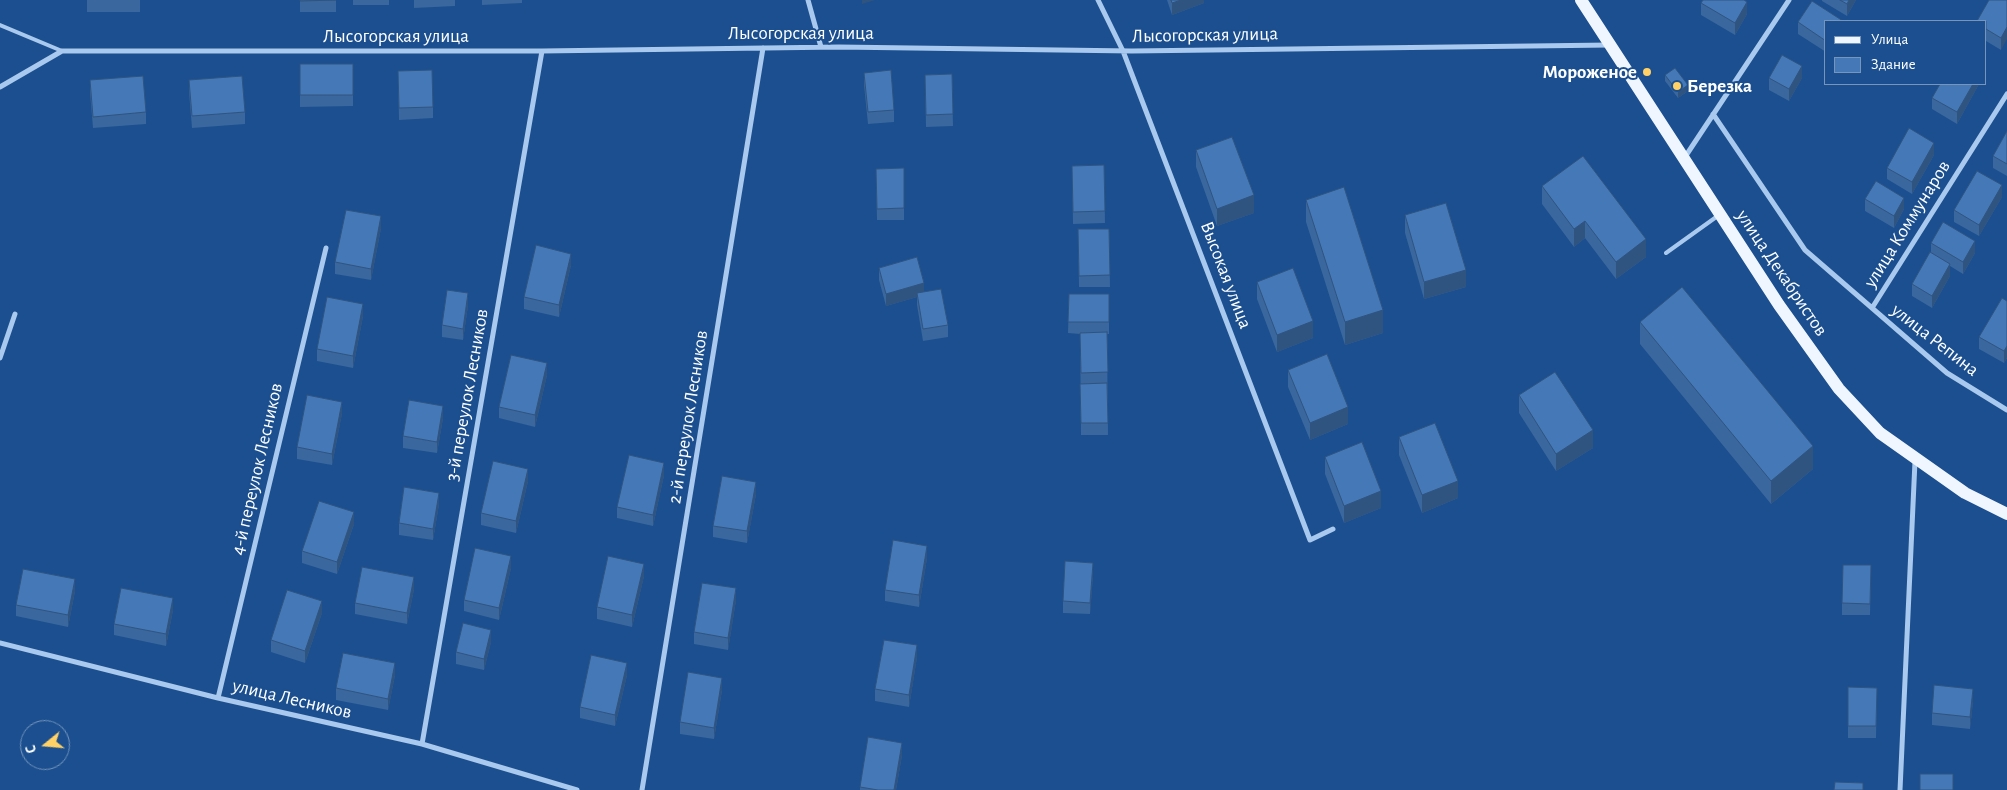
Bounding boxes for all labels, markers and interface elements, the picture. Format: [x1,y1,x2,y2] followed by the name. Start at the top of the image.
[1824,20,1987,85] legend
[728,22,874,44] street label: Лысогорская улица
[1132,22,1278,48] street label: Лысогорская улица
[323,25,469,47] street label: Лысогорская улица
[1871,32,1908,47] text: Улица
[1871,57,1916,72] text: Здание
[1543,61,1637,83] place label: Мороженое
[1641,66,1653,78] marker: Мороженое
[1687,75,1752,97] place label: Березка
[1671,80,1683,92] marker: Березка
[1859,156,1955,292] street label: улица Коммунаров
[1731,206,1833,340] street label: улица Декабристов
[1195,218,1257,332] street label: Высокая улица
[1887,299,1983,381] street label: улица Репина
[441,307,493,483] street label: 3-й переулок Лесников
[663,329,713,505] street label: 2-й переулок Лесников
[226,381,288,557] street label: 4-й переулок Лесников
[230,674,354,724] street label: улица Лесников
[20,720,70,770] north arrow
[24,743,39,755] text: С

